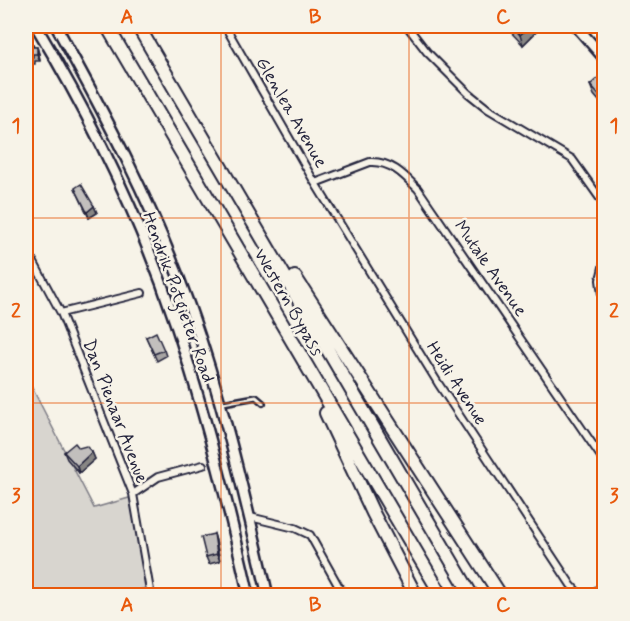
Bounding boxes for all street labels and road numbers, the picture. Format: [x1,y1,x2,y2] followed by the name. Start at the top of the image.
[250,53,333,172] street label: Glenlea Avenue
[134,209,220,387] street label: Hendrik Potgieter Road
[448,216,532,322] street label: Mutale Avenue
[248,244,329,361] street label: Western Bypass
[77,336,154,487] street label: Dan Pienaar Avenue
[420,337,492,430] street label: Heidi Avenue

